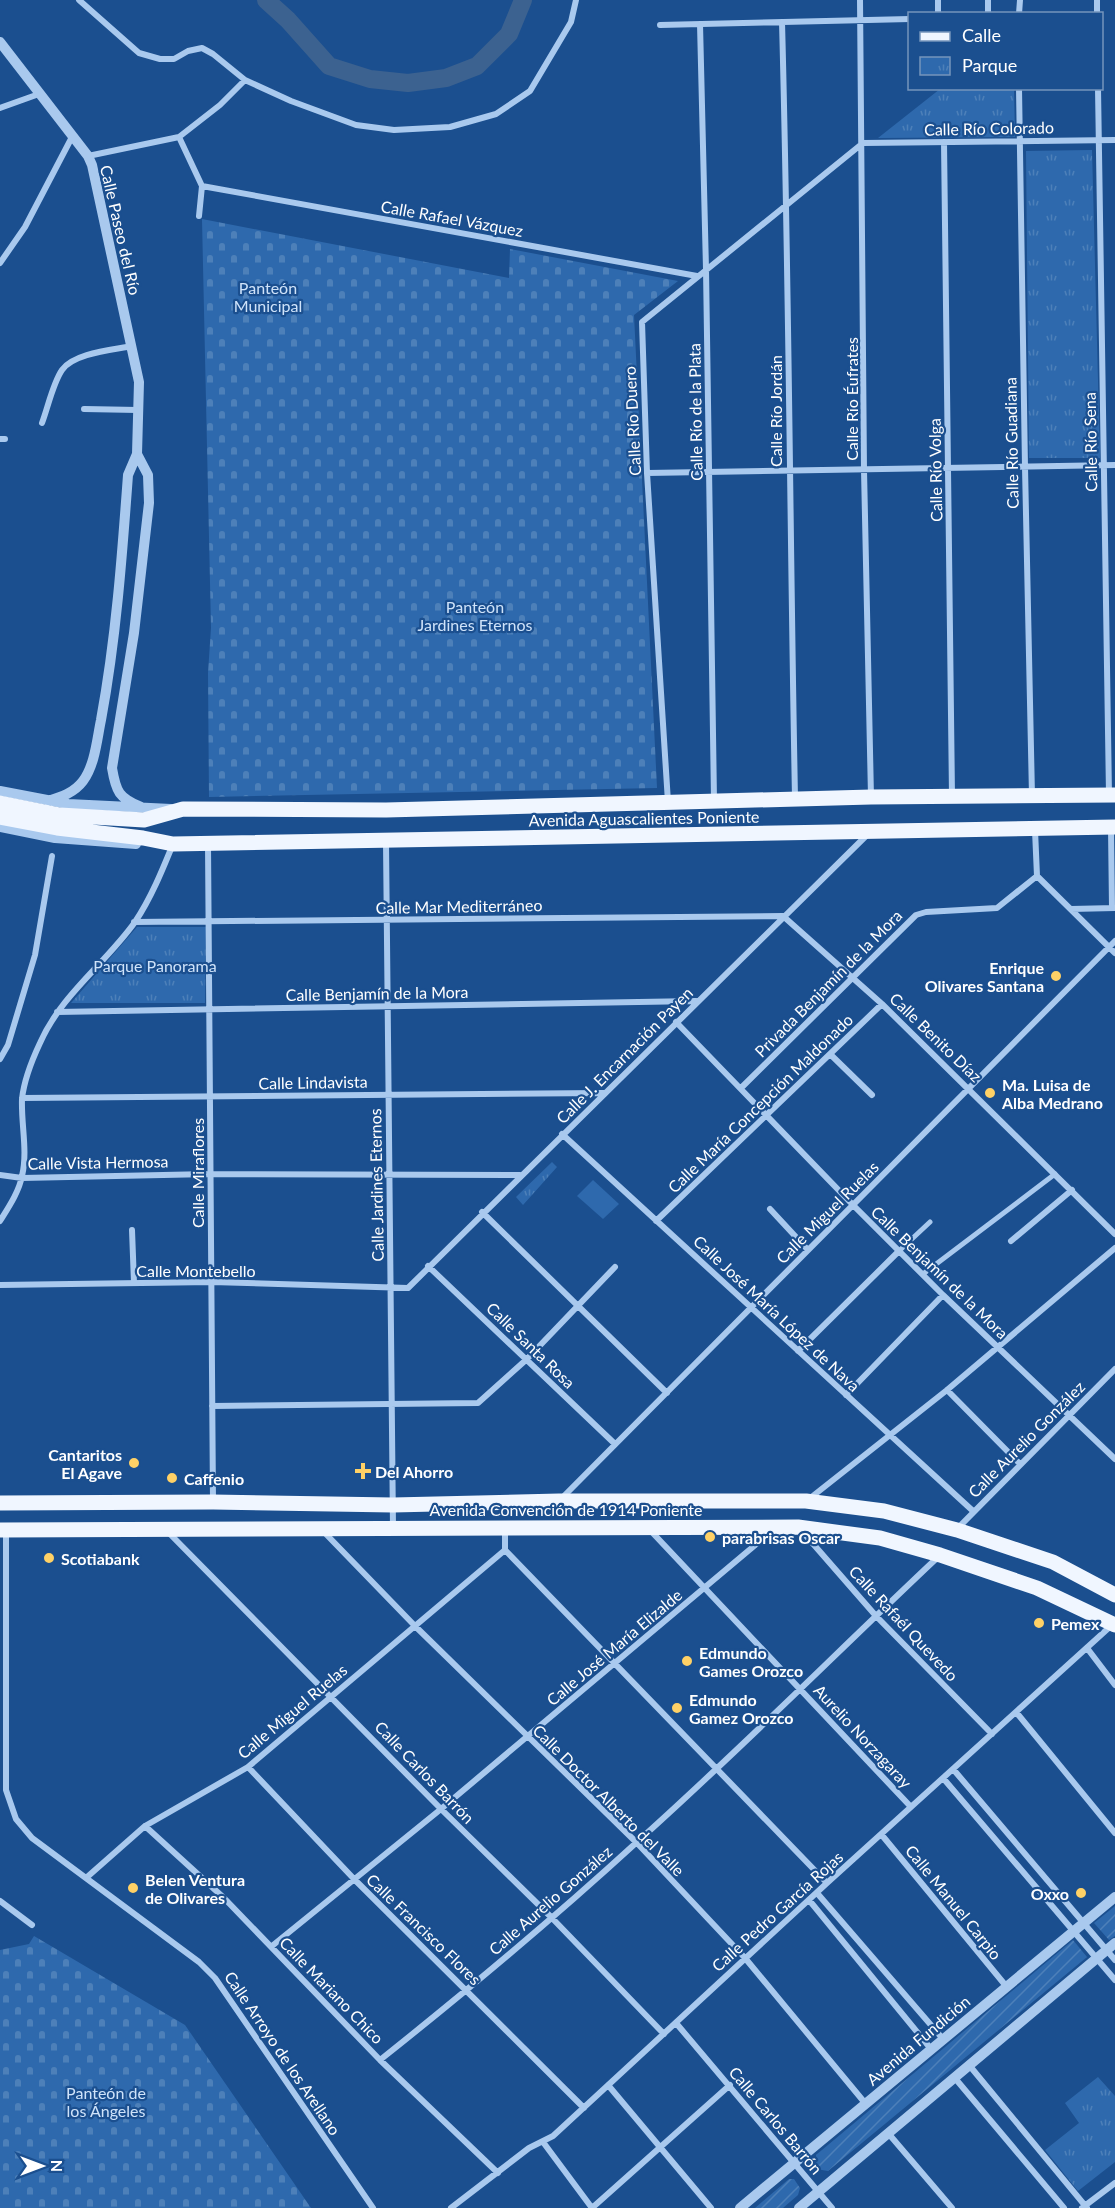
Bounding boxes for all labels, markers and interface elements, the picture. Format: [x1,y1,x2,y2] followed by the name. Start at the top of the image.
[908,12,1103,90] legend
[962,24,1001,46] text: Calle
[962,54,1017,76] text: Parque
[924,117,1054,139] street label: Calle Río Colorado
[97,163,145,297] street label: Calle Paseo del Río
[379,196,525,240] street label: Calle Rafael Vázquez
[234,278,302,315] park label: Panteón Municipal
[842,337,861,461] street label: Calle Río Éufrates
[684,343,706,481] street label: Calle Río de la Plata
[766,355,785,467] street label: Calle Río Jordán
[620,366,644,476] street label: Calle Río Duero
[1000,377,1022,509] street label: Calle Río Guadiana
[1080,392,1100,492] street label: Calle Río Sena
[925,418,945,522] street label: Calle Río Volga
[418,597,533,634] park label: Panteón Jardines Eternos
[528,806,760,830] street label: Avenida Aguascalientes Poniente
[375,895,543,917] street label: Calle Mar Mediterráneo
[750,905,906,1061] street label: Privada Benjamín de la Mora
[93,956,217,975] park label: Parque Panorama
[925,958,1044,995] place label: Enrique Olivares Santana
[1049,969,1063,983] marker: Enrique Olivares Santana
[285,982,469,1004] street label: Calle Benjamín de la Mora
[552,983,696,1127] street label: Calle J. Encarnación Payen
[886,988,986,1086] street label: Calle Benito Díaz
[664,1010,856,1196] street label: Calle María Concepción Maldonado
[258,1072,368,1092] street label: Calle Lindavista
[1001,1075,1103,1112] place label: Ma. Luisa de Alba Medrano
[983,1086,997,1100] marker: Ma. Luisa de Alba Medrano
[365,1108,387,1262] street label: Calle Jardines Eternos
[188,1118,207,1228] street label: Calle Miraflores
[27,1151,169,1173] street label: Calle Vista Hermosa
[772,1157,882,1267] street label: Calle Miguel Ruelas
[868,1202,1012,1342] street label: Calle Benjamín de la Mora
[690,1231,864,1395] street label: Calle José María López de Nava
[136,1261,256,1280] street label: Calle Montebello
[483,1298,579,1392] street label: Calle Santa Rosa
[964,1377,1088,1501] street label: Calle Aurelio González
[48,1445,122,1482] place label: Cantaritos El Agave
[127,1456,141,1470] marker: Cantaritos El Agave
[375,1462,453,1481] place label: Del Ahorro
[356,1464,370,1478] marker: Del Ahorro
[184,1469,244,1488] place label: Caffenio
[165,1471,179,1485] marker: Caffenio
[430,1500,702,1519] street label: Avenida Convención de 1914 Poniente
[722,1528,840,1547] place label: parabrisas Oscar
[703,1530,717,1544] marker: parabrisas Oscar
[61,1549,140,1568] place label: Scotiabank
[42,1551,56,1565] marker: Scotiabank
[846,1561,962,1685] street label: Calle Rafaél Quevedo
[543,1585,685,1709] street label: Calle José María Elizalde
[1051,1614,1100,1633] place label: Pemex
[1032,1616,1046,1630] marker: Pemex
[699,1643,803,1680] place label: Edmundo Games Orozco
[680,1654,694,1668] marker: Edmundo Games Orozco
[234,1660,350,1762] street label: Calle Miguel Ruelas
[810,1680,916,1792] street label: Aurelio Norzagaray
[689,1690,793,1727] place label: Edmundo Gamez Orozco
[670,1701,684,1715] marker: Edmundo Gamez Orozco
[371,1717,479,1827] street label: Calle Carlos Barrón
[529,1720,689,1880] street label: Calle Doctor Alberto del Valle
[485,1841,615,1959] street label: Calle Aurelio González
[902,1841,1006,1963] street label: Calle Manuel Carpio
[708,1847,847,1975] street label: Calle Pedro García Rojas
[145,1870,245,1907] place label: Belen Ventura de Olivares
[363,1870,485,1988] street label: Calle Francisco Flores
[126,1881,140,1895] marker: Belen Ventura de Olivares
[1031,1884,1069,1903] place label: Oxxo
[1074,1886,1088,1900] marker: Oxxo
[276,1933,388,2047] street label: Calle Mariano Chico
[221,1968,345,2138] street label: Calle Arroyo de los Arellano
[862,1991,974,2089] street label: Avenida Fundición
[725,2062,827,2178] street label: Calle Carlos Barrón
[66,2083,146,2120] park label: Panteón de los Ángeles
[12,2136,72,2196] north arrow
[48,2160,67,2172] text: N

